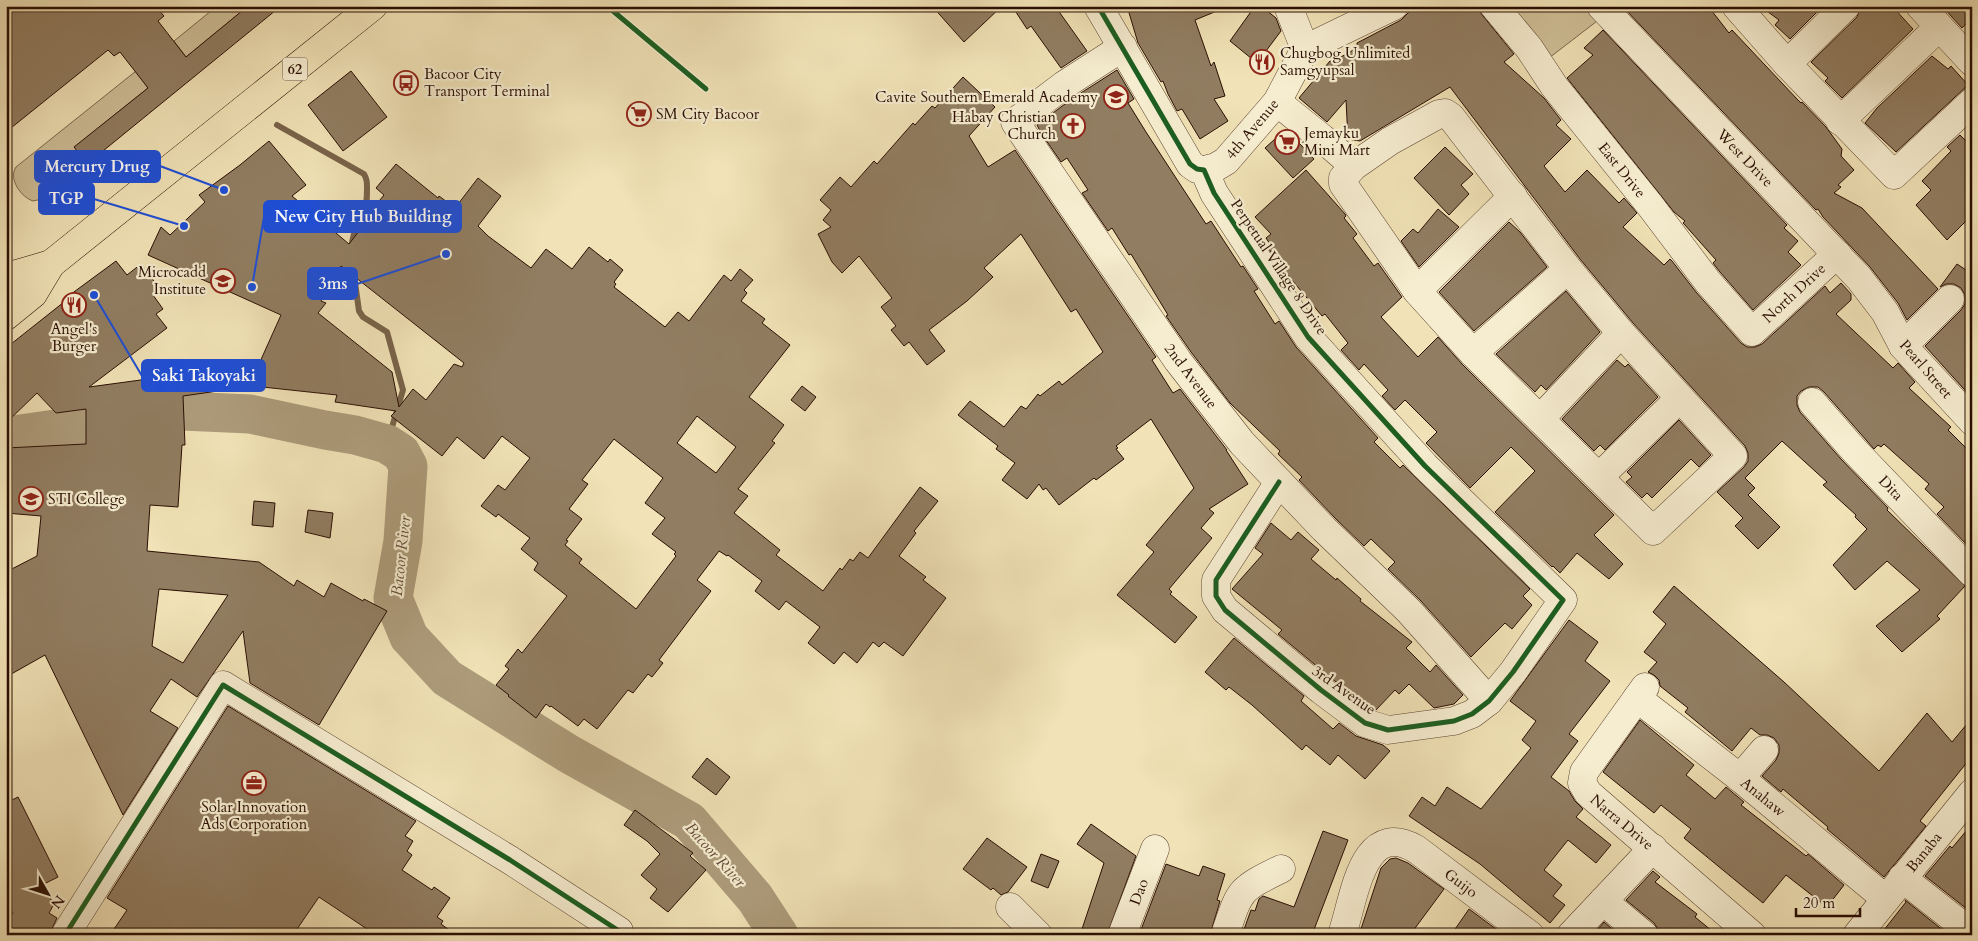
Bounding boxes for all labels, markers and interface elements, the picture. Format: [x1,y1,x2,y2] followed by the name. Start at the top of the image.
[1280,43,1410,80] place label: Chugbog Unlimited Samgyupsal
[1249,49,1275,75] restaurant icon: Chugbog Unlimited Samgyupsal
[282,58,308,80] road number: 62
[424,64,550,101] place label: Bacoor City Transport Terminal
[393,70,419,96] bus stop icon: Bacoor City Transport Terminal
[1103,84,1129,110] school or university icon: Cavite Southern Emerald Academy
[875,87,1098,107] place label: Cavite Southern Emerald Academy
[1221,94,1283,164] street label: 4th Avenue
[626,101,652,127] supermarket icon: SM City Bacoor
[656,104,760,124] place label: SM City Bacoor
[952,107,1057,144] place label: Habay Christian Church
[1060,113,1086,139] church icon: Habay Christian Church
[1302,123,1370,160] place label: Jemayku Mini Mart
[1712,124,1778,191] street label: West Drive
[1274,129,1300,155] supermarket icon: Jemayku Mini Mart
[1594,138,1651,202] street label: East Drive
[35,151,160,182] callout: Mercury Drug
[45,156,150,178] text: Mercury Drug
[39,183,94,214] callout: TGP
[49,188,83,210] text: TGP
[1226,195,1332,339] street label: Perpetual Village 8 Drive
[264,201,461,232] callout: New City Hub Building
[275,206,452,228] text: New City Hub Building
[1758,258,1830,327] street label: North Drive
[138,262,206,299] place label: Microcadd Institute
[210,268,236,294] school or university icon: Microcadd Institute
[308,268,357,299] callout: 3ms
[319,273,347,295] text: 3ms
[61,292,87,318] restaurant icon: Angel's Burger
[51,319,97,356] place label: Angel's Burger
[1895,335,1957,403] street label: Pearl Street
[1160,339,1222,413] street label: 2nd Avenue
[142,360,265,391] callout: Saki Takoyaki
[152,365,256,387] text: Saki Takoyaki
[1874,471,1908,505] street label: Dita
[18,486,44,512] school or university icon: STI College
[48,489,125,509] place label: STI College
[386,514,416,597] water label: Bacoor River
[1308,661,1380,719] street label: 3rd Avenue
[241,770,267,796] office icon: Solar Innovation Ads Corporation
[1736,773,1790,821] street label: Anahaw
[1586,790,1658,855] street label: Narra Drive
[201,797,308,834] place label: Solar Innovation Ads Corporation
[680,817,751,893] water label: Bacoor River
[1902,827,1947,876] street label: Banaba
[1440,864,1482,902] street label: Guijo
[22,868,72,918] north arrow
[1125,876,1153,908] street label: Dao
[1796,886,1859,918] scale bar
[47,891,69,913] text: N
[1803,893,1835,913] text: 20 m

